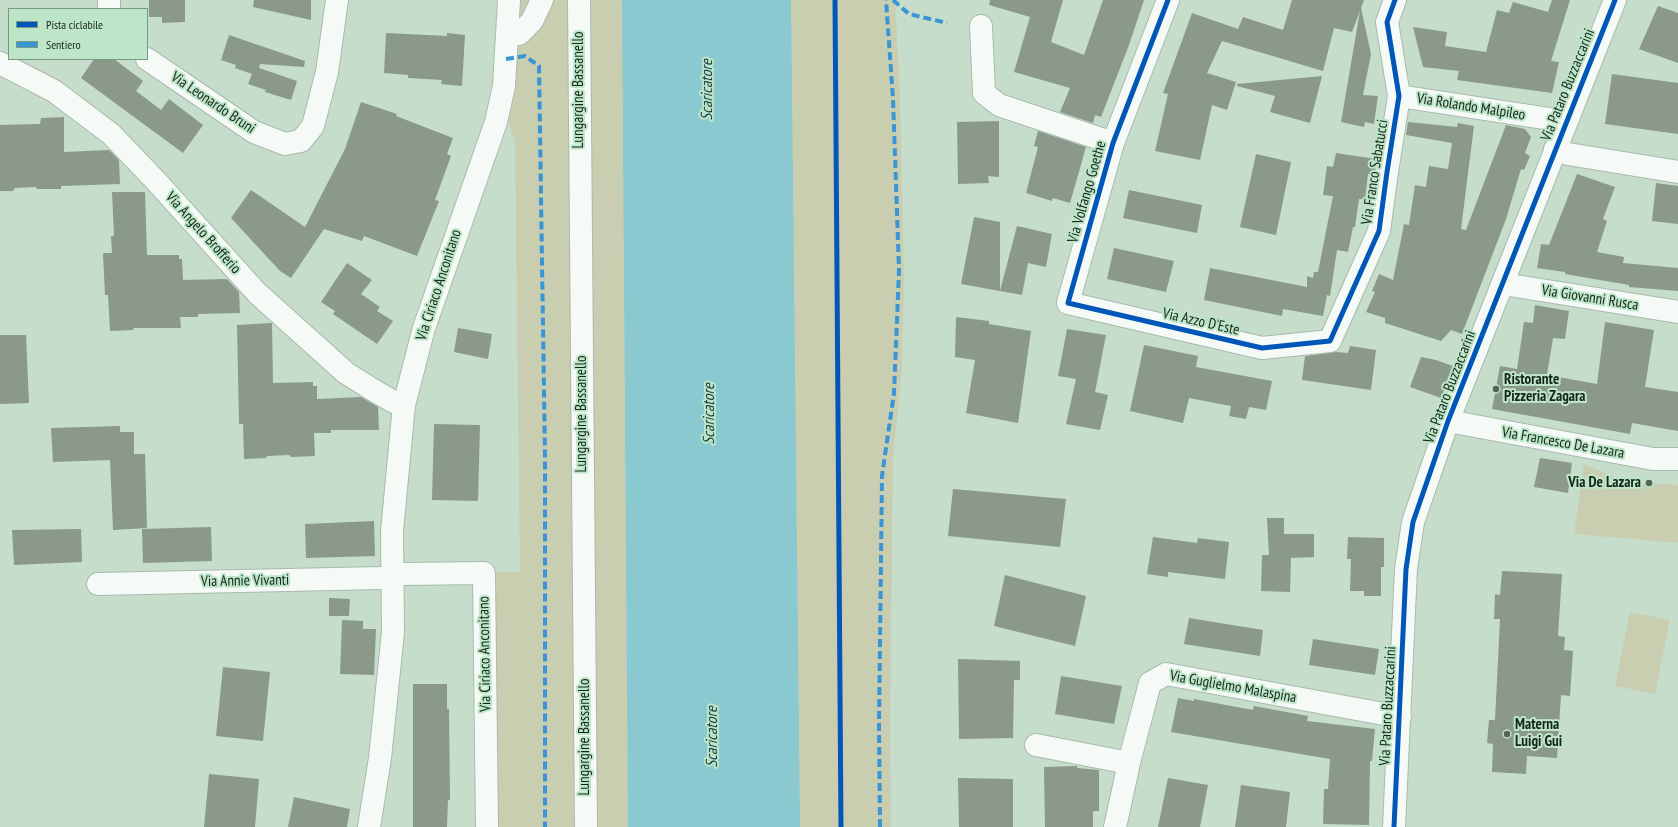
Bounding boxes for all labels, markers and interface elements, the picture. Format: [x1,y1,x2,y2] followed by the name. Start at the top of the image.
[8,8,148,60] legend
[46,17,103,32] text: Pista ciclabile
[1537,26,1599,144] street label: Via Pataro Buzzaccarini
[570,32,588,148] street label: Lungargine Bassanello
[46,37,81,52] text: Sentiero
[697,59,717,121] water label: Scaricatore
[167,68,259,138] street label: Via Leonardo Bruni
[1415,90,1527,124] street label: Via Rolando Malpileo
[1358,118,1392,226] street label: Via Franco Sabatucci
[1064,139,1110,245] street label: Via Volfango Goethe
[162,188,244,278] street label: Via Angelo Brofferio
[413,227,465,343] street label: Via Ciriaco Anconitano
[1540,281,1640,315] street label: Via Giovanni Rusca
[1161,304,1241,340] street label: Via Azzo D'Este
[1420,328,1480,446] street label: Via Pataro Buzzaccarini
[573,356,591,472] street label: Lungargine Bassanello
[1504,371,1586,406] place label: Ristorante Pizzeria Zagara
[699,383,719,445] water label: Scaricatore
[1491,384,1501,394] marker: Ristorante Pizzeria Zagara
[1500,423,1626,463] street label: Via Francesco De Lazara
[1568,474,1641,492] place label: Via De Lazara
[1644,478,1654,488] marker: Via De Lazara
[201,571,289,591] street label: Via Annie Vivanti
[475,596,495,712] street label: Via Ciriaco Anconitano
[1376,646,1400,766] street label: Via Pataro Buzzaccarini
[1168,667,1298,707] street label: Via Guglielmo Malaspina
[576,679,594,795] street label: Lungargine Bassanello
[702,706,722,768] water label: Scaricatore
[1515,716,1562,751] place label: Materna Luigi Gui
[1502,729,1512,739] marker: Materna Luigi Gui

